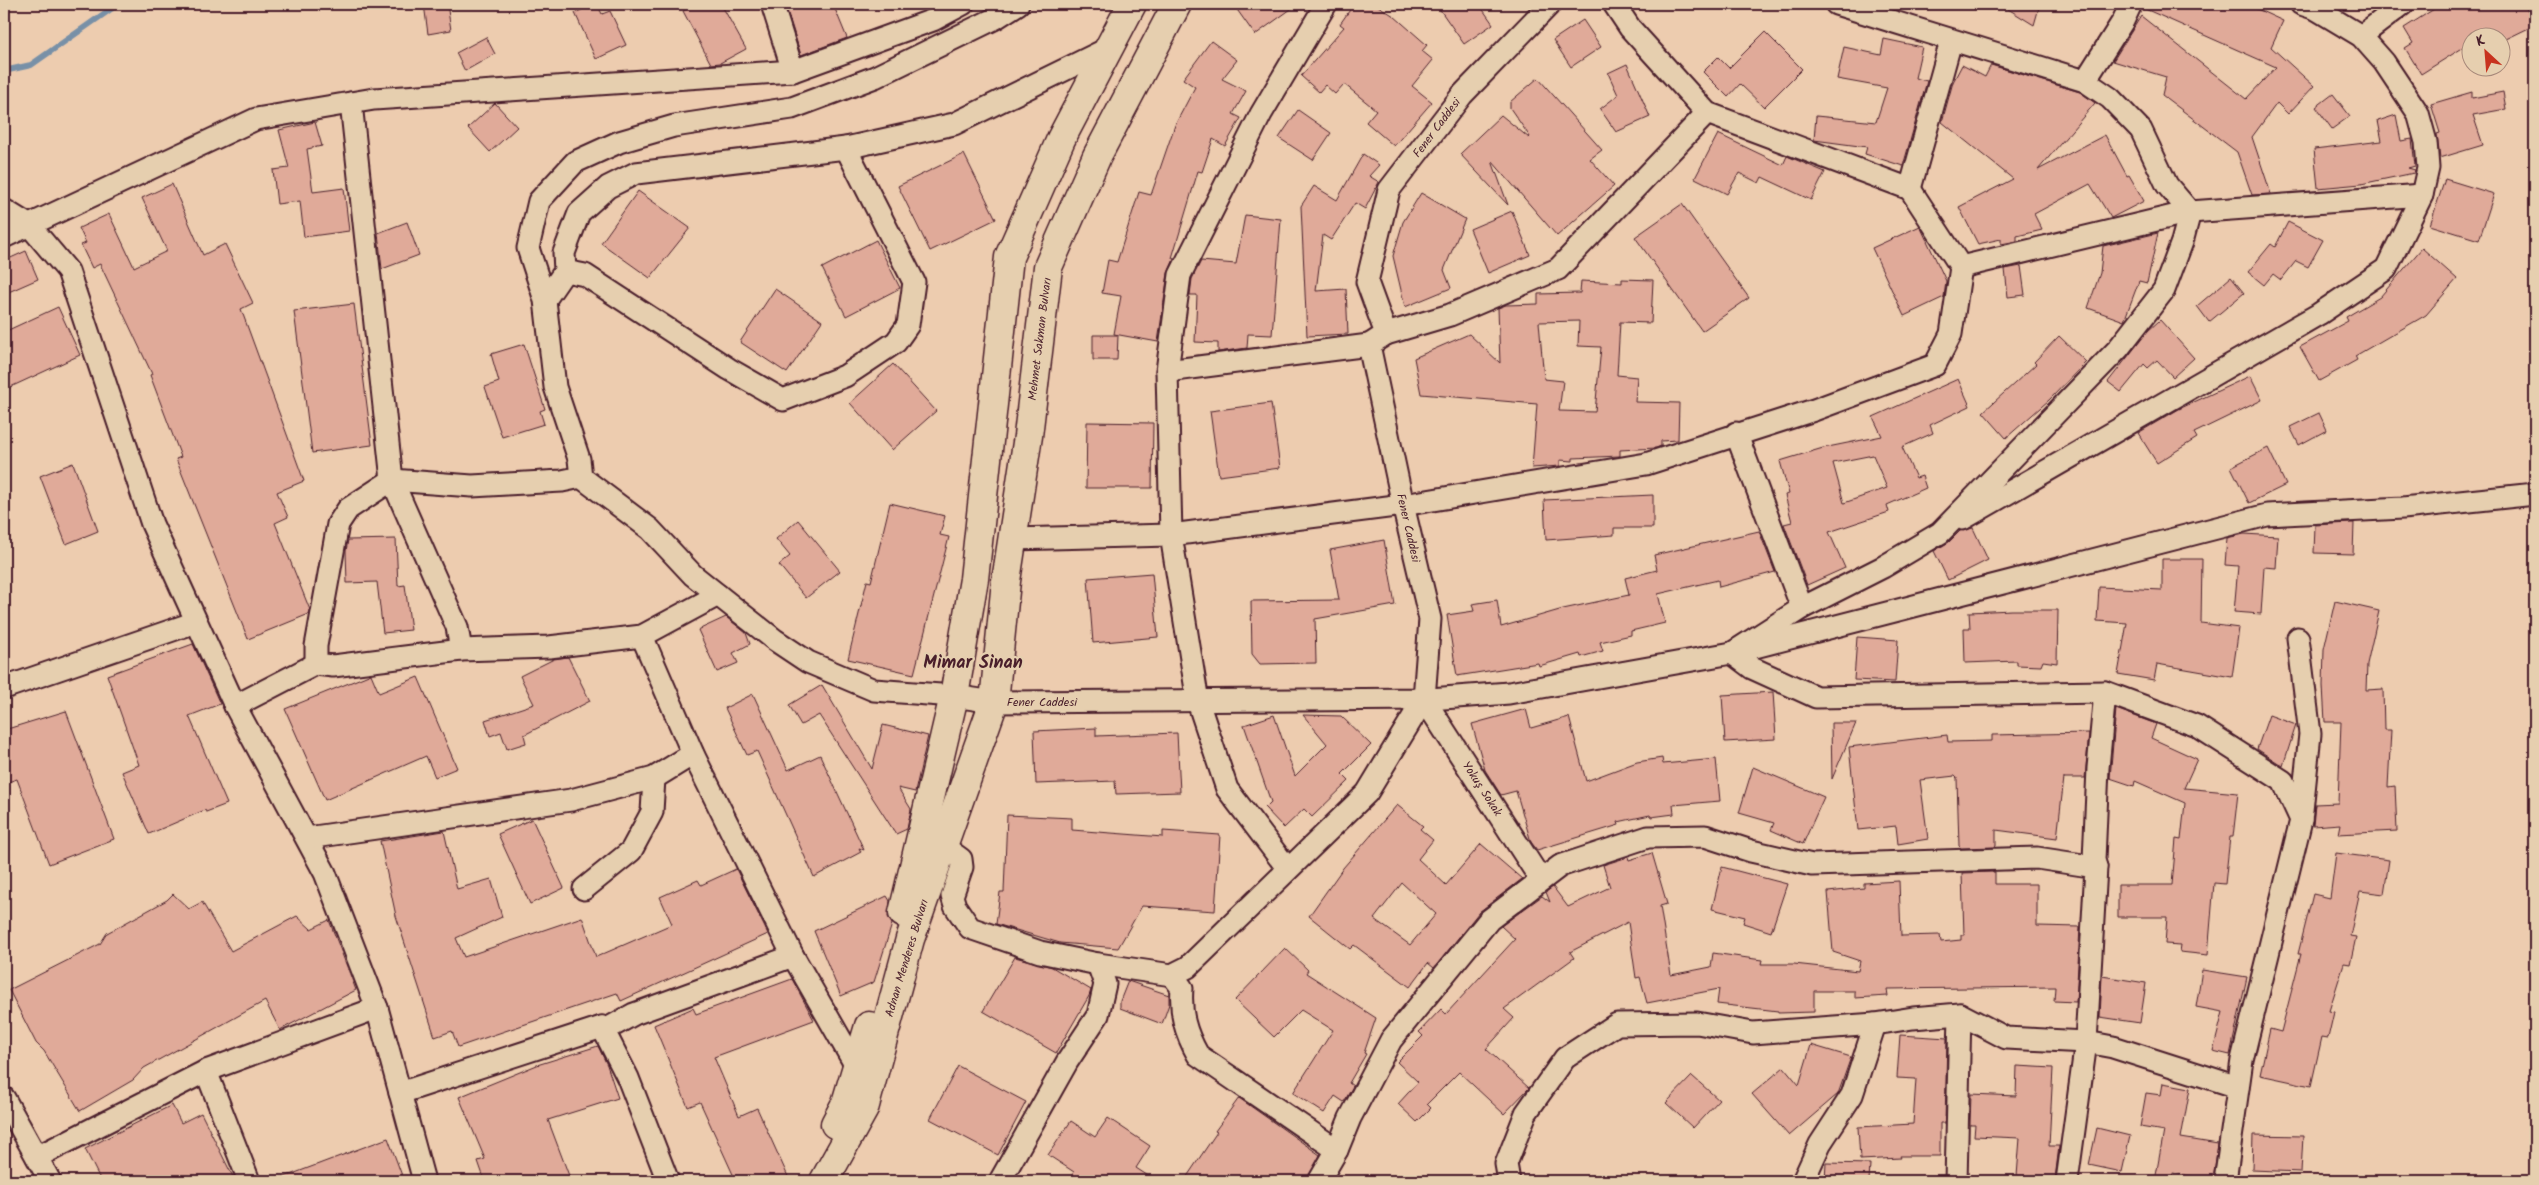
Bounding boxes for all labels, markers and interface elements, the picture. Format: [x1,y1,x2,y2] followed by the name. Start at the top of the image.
[2462,28,2512,78] north arrow
[2472,29,2490,53] text: K
[1408,93,1466,162] street label: Fener Caddesi
[1023,276,1057,402] street label: Mehmet Sakman Bulvarı
[1391,492,1425,566] street label: Fener Caddesi
[923,649,1023,678] district label: Mimar Sinan
[1007,693,1078,712] street label: Fener Caddesi
[1457,758,1507,821] street label: Yokuş Sokak
[880,897,934,1019] street label: Adnan Menderes Bulvarı

